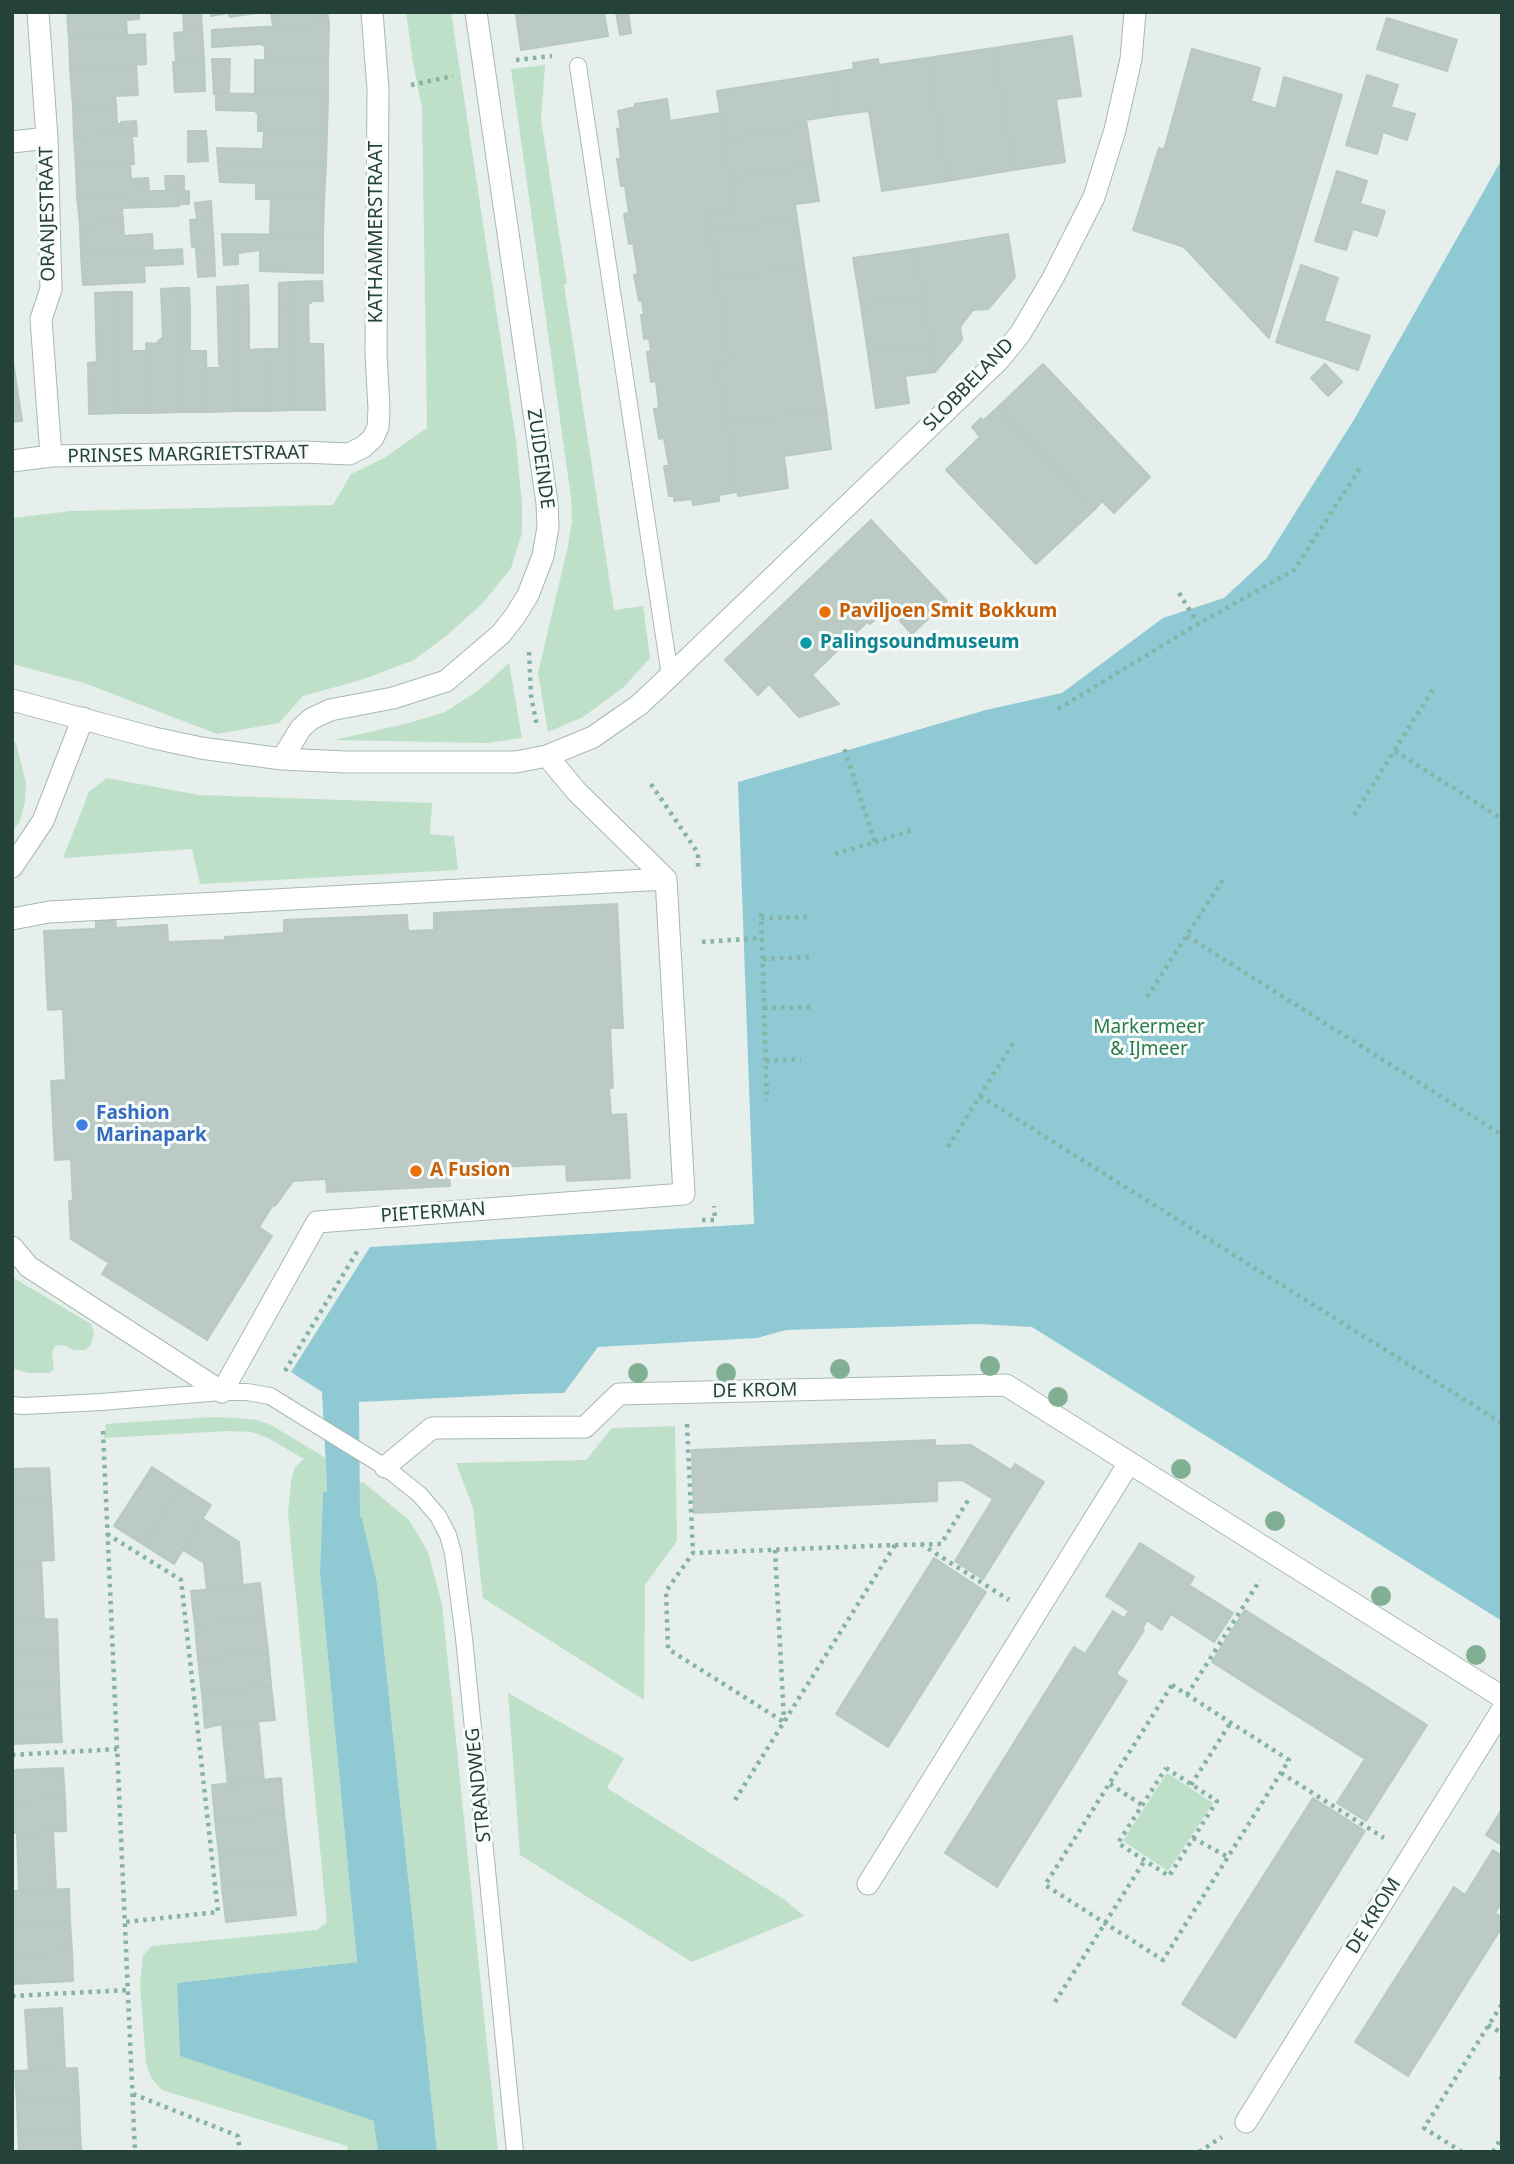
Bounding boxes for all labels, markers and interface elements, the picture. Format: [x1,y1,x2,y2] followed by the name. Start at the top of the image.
[366,141,388,323] street label: KATHAMMERSTRAAT
[35,146,61,282] street label: ORANJESTRAAT
[919,334,1019,436] street label: SLOBBELAND
[522,407,558,511] street label: ZUIDEINDE
[67,441,309,469] street label: PRINSES MARGRIETSTRAAT
[839,601,1057,623] place label: Paviljoen Smit Bokkum
[817,604,833,620] marker: Paviljoen Smit Bokkum
[820,632,1020,654] place label: Palingsoundmuseum
[798,635,814,651] marker: Palingsoundmuseum
[1093,1017,1205,1061] park label: Markermeer & IJmeer
[96,1103,207,1147] place label: Fashion Marinapark
[74,1117,90,1133] marker: Fashion Marinapark
[430,1160,510,1182] place label: A Fusion
[408,1163,424,1179] marker: A Fusion
[380,1198,486,1228] street label: PIETERMAN
[712,1379,798,1403] street label: DE KROM
[462,1727,496,1843] street label: STRANDWEG
[1342,1874,1406,1958] street label: DE KROM

